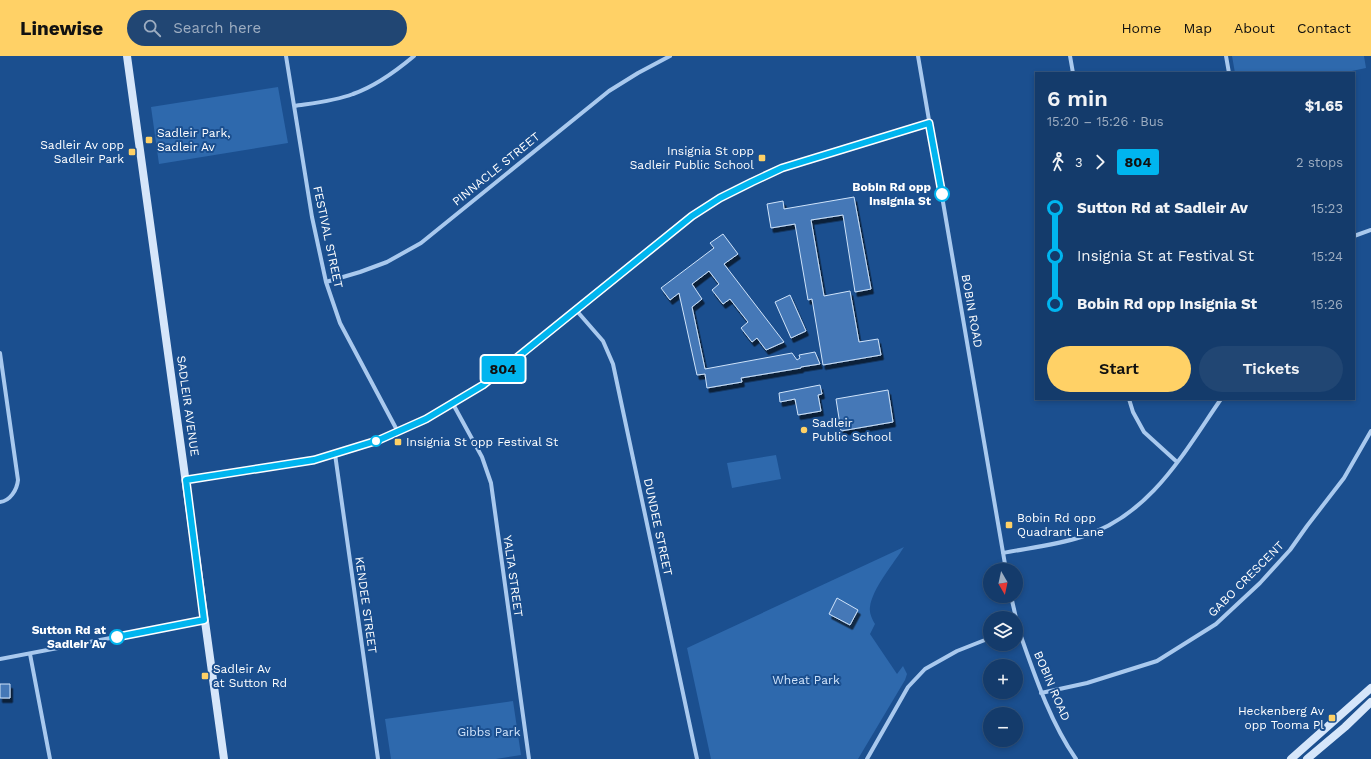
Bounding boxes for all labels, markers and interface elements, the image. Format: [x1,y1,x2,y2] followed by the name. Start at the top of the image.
[127,10,407,46] search box
[20,17,103,40] text: Linewise
[141,17,163,39] icon: search
[173,19,261,37] text: Search here
[1121,20,1161,36] text: Home
[1183,20,1212,36] text: Map
[1234,20,1275,36] text: About
[1297,20,1351,36] text: Contact
[1047,86,1108,111] text: 6 min
[1305,97,1343,115] text: $1.65
[1047,114,1164,129] text: 15:20 – 15:26 · Bus
[157,126,230,154] place label: Sadleir Park, Sadleir Av
[449,129,543,209] street label: PINNACLE STREET
[144,135,154,145] marker: Sadleir Park, Sadleir Av
[40,138,124,166] place label: Sadleir Av opp Sadleir Park
[630,144,754,172] place label: Insignia St opp Sadleir Public School
[127,147,137,157] marker: Sadleir Av opp Sadleir Park
[1047,151,1069,173] icon: walk
[1089,151,1111,173] icon: forward
[757,153,767,163] marker: Insignia St opp Sadleir Public School
[1125,154,1151,170] text: 804
[1075,155,1083,170] text: 3
[1296,155,1343,170] text: 2 stops
[852,180,932,208] place label: Bobin Rd opp Insignia St
[310,185,346,289] street label: FESTIVAL STREET
[934,186,950,202] marker: Bobin Rd opp Insignia St
[1077,199,1248,217] text: Sutton Rd at Sadleir Av
[1311,201,1343,216] text: 15:23
[1077,247,1254,265] text: Insignia St at Festival St
[1311,249,1343,264] text: 15:24
[959,273,985,349] street label: BOBIN ROAD
[1077,295,1257,313] text: Bobin Rd opp Insignia St
[1311,297,1343,312] text: 15:26
[1047,346,1191,392] button: Start
[1199,346,1343,392] button: Tickets
[174,355,202,458] street label: SADLEIR AVENUE
[480,356,526,382] line badge: 804
[490,361,516,377] text: 804
[812,416,892,444] place label: Sadleir Public School
[799,425,809,435] marker: Sadleir Public School
[370,435,382,447] unlabelled marker
[406,435,558,449] place label: Insignia St opp Festival St
[393,437,403,447] marker: Insignia St opp Festival St
[641,477,675,577] street label: DUNDEE STREET
[1017,511,1104,539] place label: Bobin Rd opp Quadrant Lane
[1004,520,1014,530] marker: Bobin Rd opp Quadrant Lane
[500,534,526,618] street label: YALTA STREET
[1205,538,1287,620] street label: GABO CRESCENT
[352,556,380,654] street label: KENDEE STREET
[983,563,1023,603] north arrow
[983,563,1023,747] map controls
[983,611,1023,651] button: layers
[32,623,107,651] place label: Sutton Rd at Sadleir Av
[109,629,125,645] marker: Sutton Rd at Sadleir Av
[1031,649,1073,723] street label: BOBIN ROAD
[983,659,1023,699] button: +
[213,662,287,690] place label: Sadleir Av at Sutton Rd
[200,671,210,681] marker: Sadleir Av at Sutton Rd
[772,673,840,687] park label: Wheat Park
[1238,704,1325,732] place label: Heckenberg Av opp Tooma Pl
[983,707,1023,747] button: −
[1327,713,1337,723] marker: Heckenberg Av opp Tooma Pl
[457,725,521,739] park label: Gibbs Park

